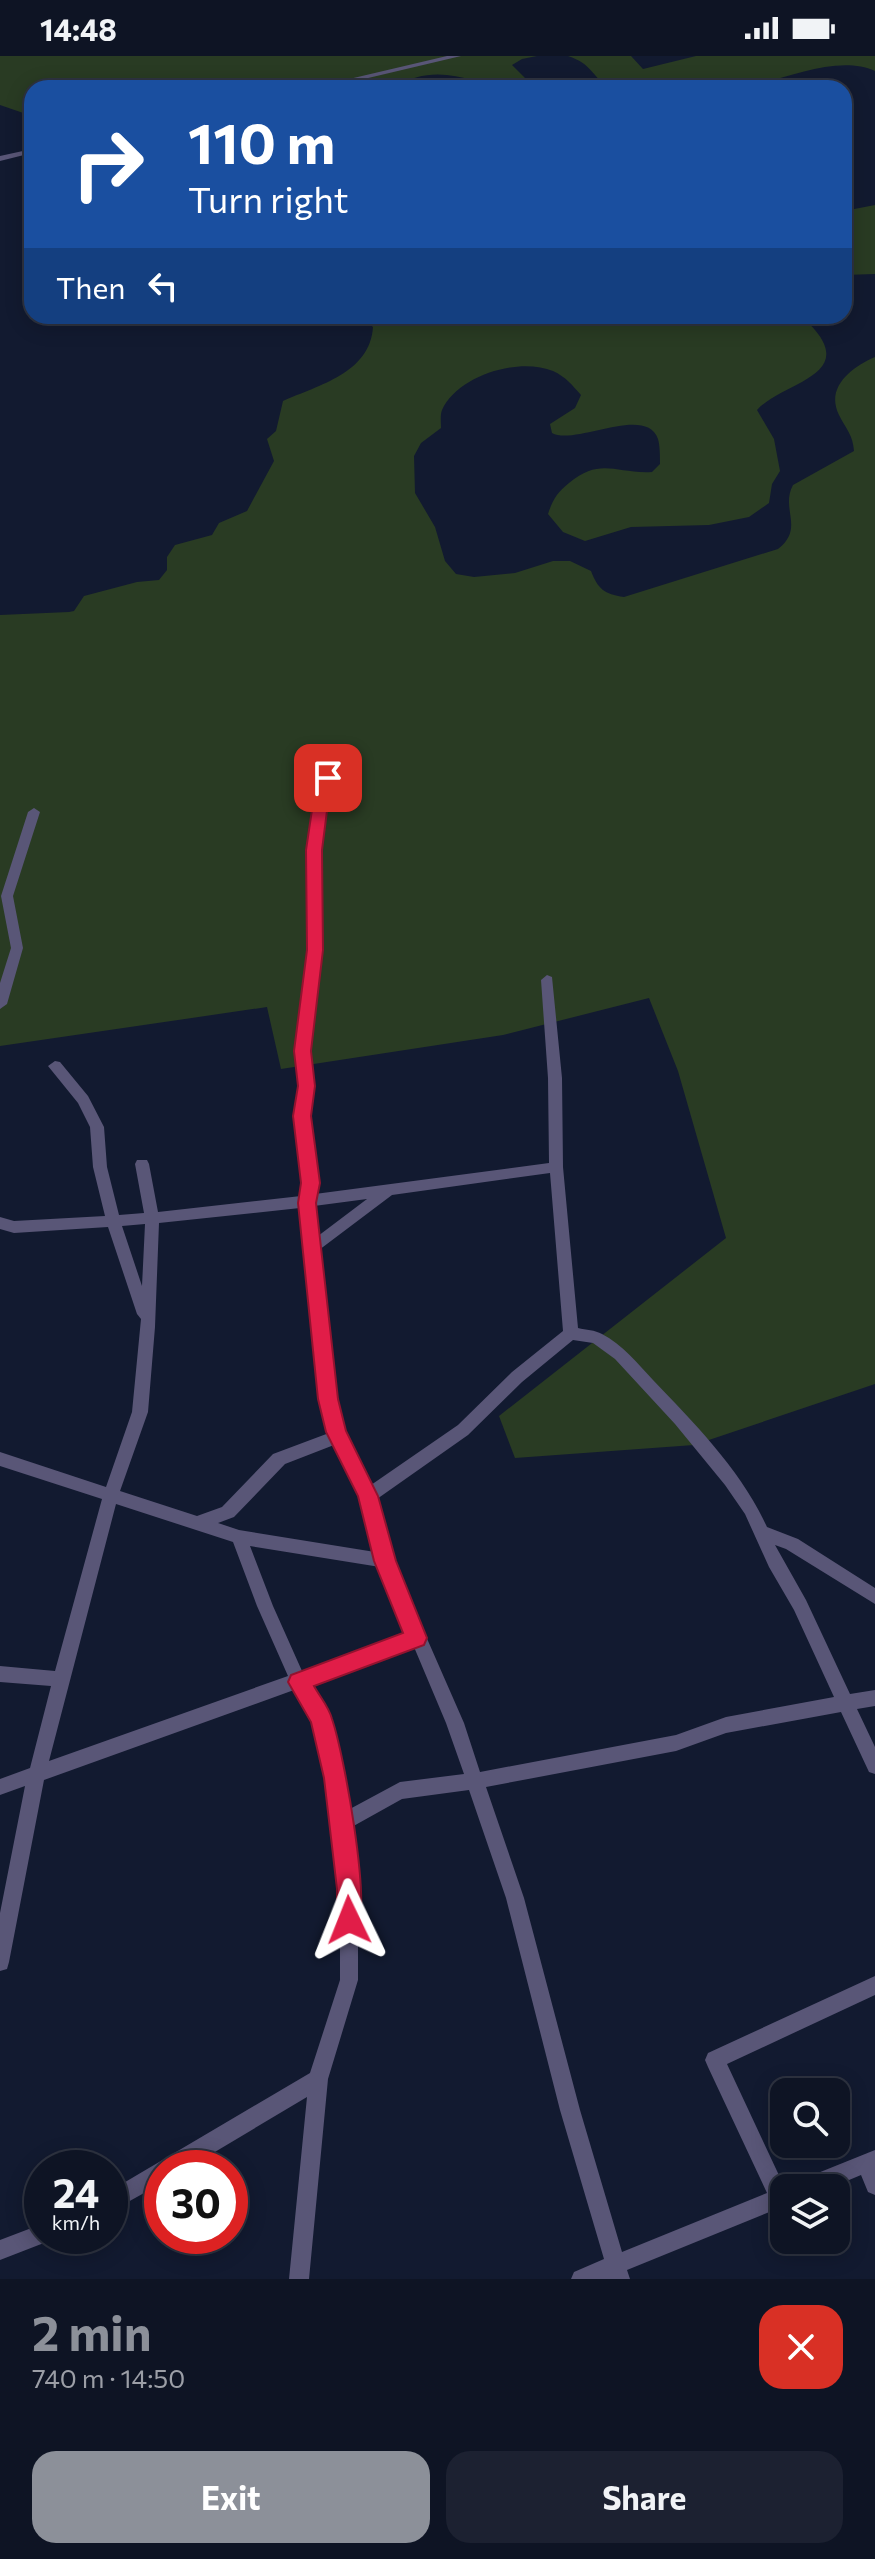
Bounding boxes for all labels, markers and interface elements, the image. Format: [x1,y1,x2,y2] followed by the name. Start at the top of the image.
[40,10,117,47] text: 14:48
[188,107,335,176] text: 110 m
[56,112,160,216] icon: right
[188,176,349,220] text: Turn right
[141,264,185,308] icon: left
[56,268,125,305] text: Then
[294,744,362,812] pin
[306,756,350,800] icon: arrive
[307,1878,391,1962] position arrow
[770,2078,850,2254] map controls
[770,2078,850,2158] button: search
[144,2150,248,2254] speed limit sign: 30
[53,2167,99,2216] text: 24
[770,2174,850,2254] button: layers
[52,2210,100,2234] text: km/h
[32,2302,152,2361] text: 2 min
[759,2305,843,2389] button: close
[32,2362,185,2393] text: 740 m · 14:50
[32,2451,430,2543] button: Exit
[446,2451,843,2543] button: Share

